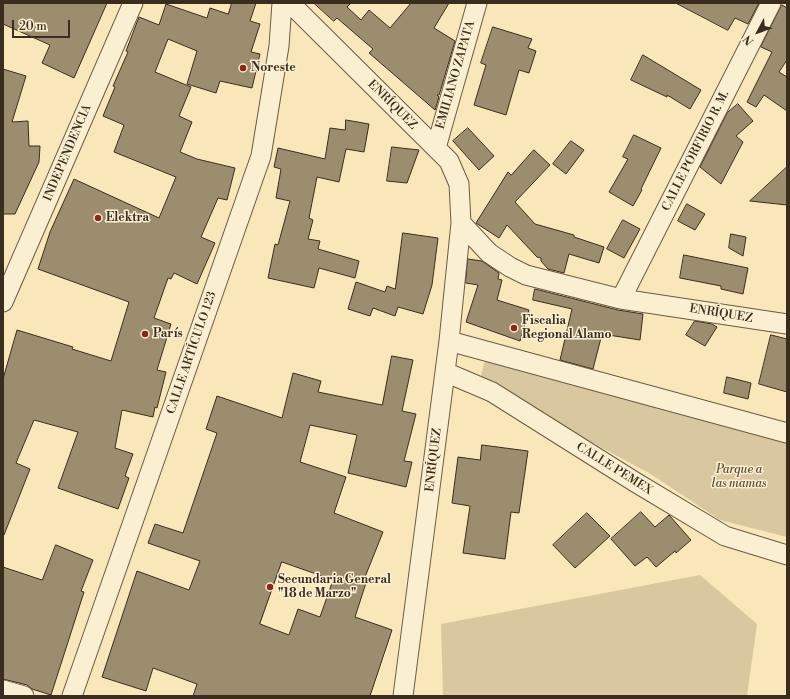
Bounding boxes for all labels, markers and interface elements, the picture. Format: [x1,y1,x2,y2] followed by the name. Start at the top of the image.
[14,12,72,38] scale bar
[738,12,778,52] north arrow
[19,19,47,34] text: 20 m
[434,19,478,131] street label: EMILIANO ZAPATA
[741,32,757,48] text: N
[251,61,296,75] place label: Noreste
[238,63,248,73] marker: Noreste
[364,77,420,133] street label: ENRÍQUEZ
[659,88,733,214] street label: CALLE PORFIRIO R. M.
[41,102,95,204] street label: INDEPENDENCIA
[106,211,149,225] place label: Elektra
[93,213,103,223] marker: Elektra
[164,290,220,416] street label: CALLE ARTÍCULO 123
[688,302,754,326] street label: ENRÍQUEZ
[522,314,612,342] place label: Fiscalia Regional Alamo
[509,323,519,333] marker: Fiscalia Regional Alamo
[153,327,183,341] place label: París
[140,329,150,339] marker: París
[423,427,445,493] street label: ENRÍQUEZ
[573,440,655,498] street label: CALLE PEMEX
[712,463,766,491] park label: Parque a las mamas
[278,573,391,601] place label: Secundaria General "18 de Marzo"
[265,582,275,592] marker: Secundaria General "18 de Marzo"

